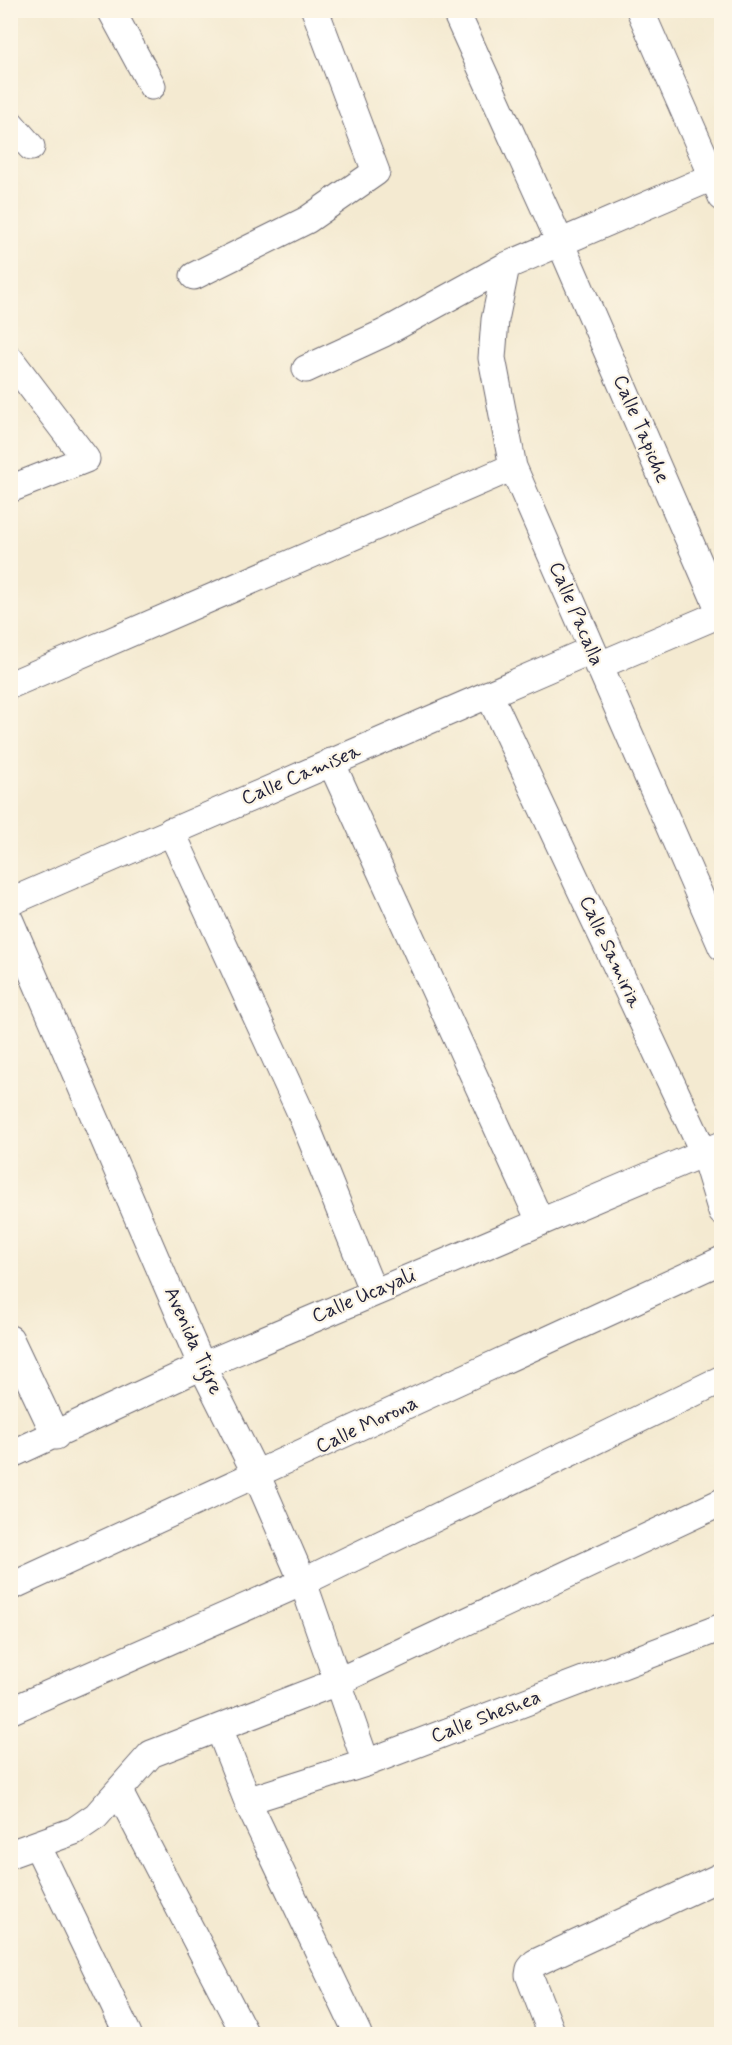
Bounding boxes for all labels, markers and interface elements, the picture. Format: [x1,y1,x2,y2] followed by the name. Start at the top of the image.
[606,371,676,487] street label: Calle Tapiche
[542,558,610,670] street label: Calle Pacalla
[237,737,366,812] street label: Calle Camisea
[572,891,648,1013] street label: Calle Samiria
[308,1262,420,1330] street label: Calle Ucayali
[155,1283,229,1400] street label: Avenida Tigre
[311,1390,423,1460] street label: Calle Morona
[427,1684,545,1750] street label: Calle Sheshea

